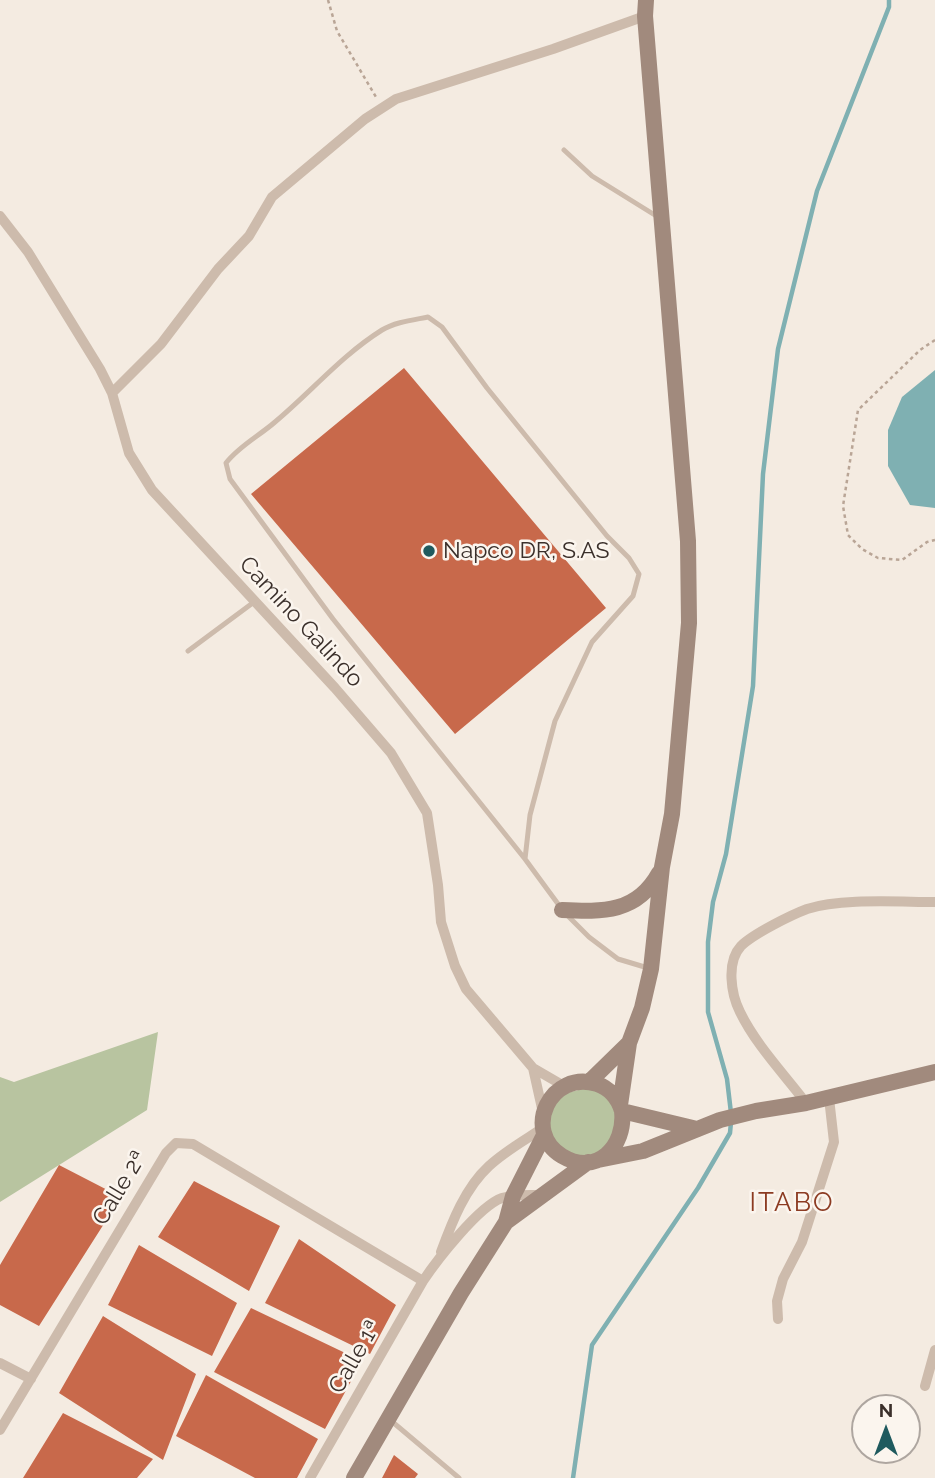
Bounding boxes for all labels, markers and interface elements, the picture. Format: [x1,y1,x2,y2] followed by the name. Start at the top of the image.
[443,537,610,565] place label: Napco DR, S.AS
[421,543,437,559] marker: Napco DR, S.AS
[233,551,369,693] street label: Camino Galindo
[87,1146,153,1230] street label: Calle 2ª
[750,1187,834,1219] district label: ITABO
[323,1315,387,1399] street label: Calle 1ª
[851,1394,921,1464] north arrow
[879,1399,893,1421] text: N

